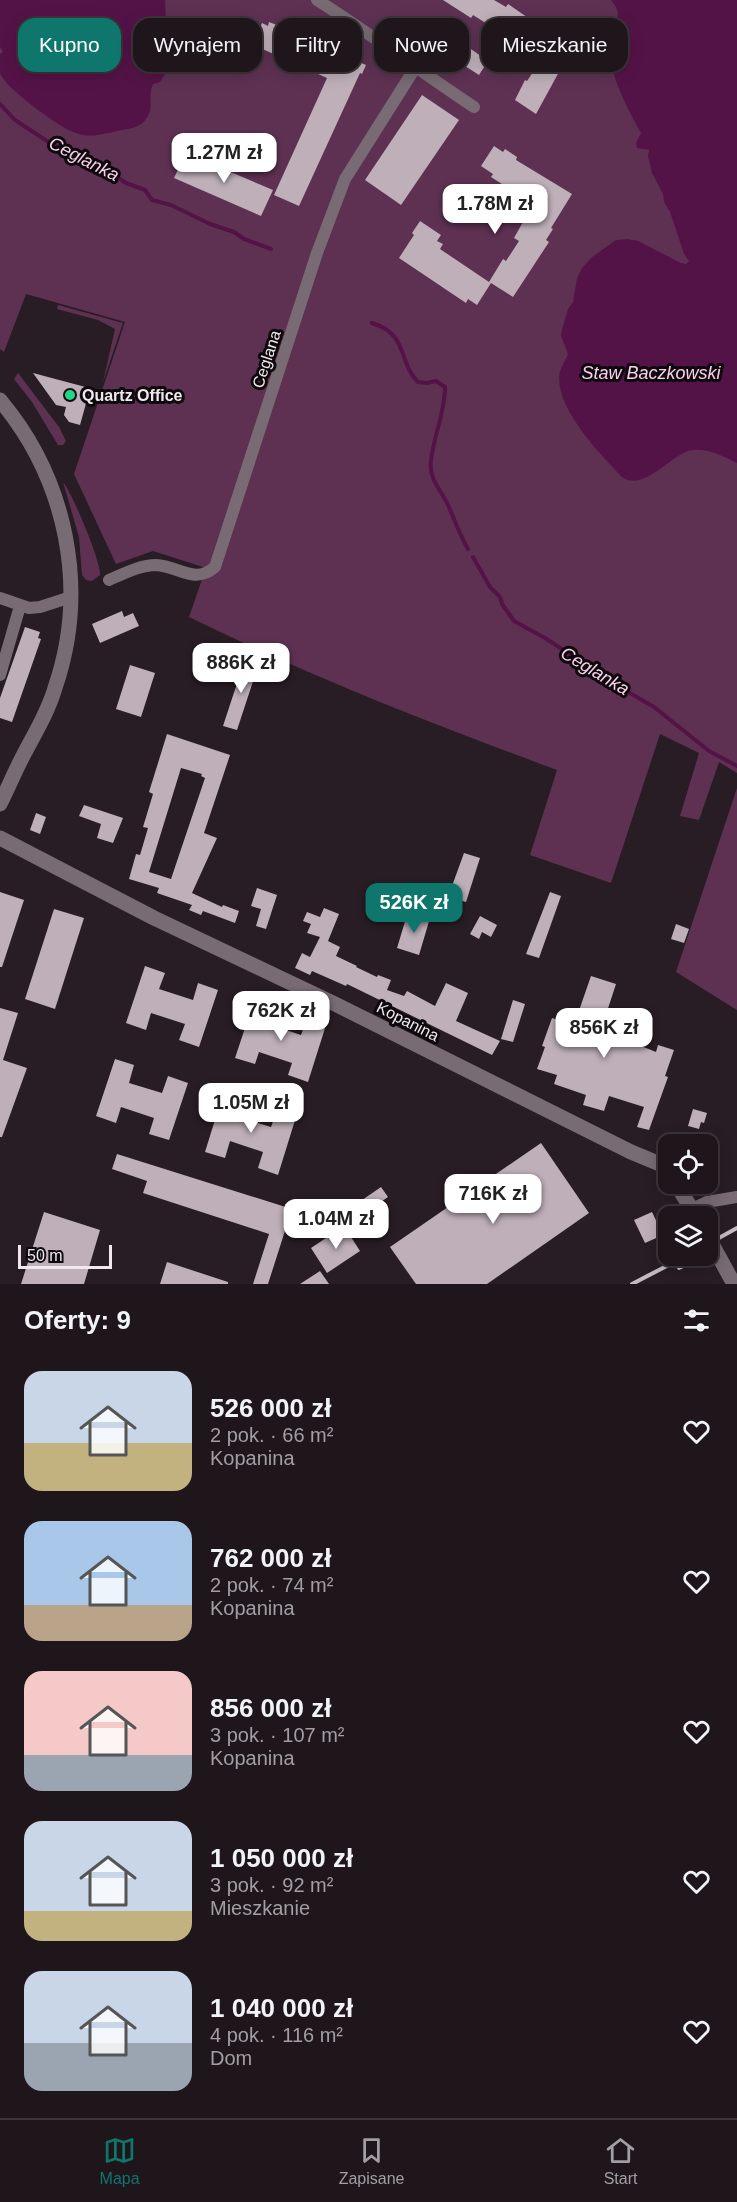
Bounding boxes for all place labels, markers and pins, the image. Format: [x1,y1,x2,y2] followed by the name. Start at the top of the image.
[162,133,286,184] pin: 1.27M zł
[433,184,557,235] pin: 1.78M zł
[82,387,183,404] place label: Quartz Office
[63,388,77,402] marker: Quartz Office
[186,643,296,694] pin: 886K zł
[359,883,469,934] pin: 526K zł
[226,991,336,1042] pin: 762K zł
[549,1008,659,1059] pin: 856K zł
[189,1083,313,1134] pin: 1.05M zł
[438,1174,548,1225] pin: 716K zł
[274,1199,398,1250] pin: 1.04M zł

